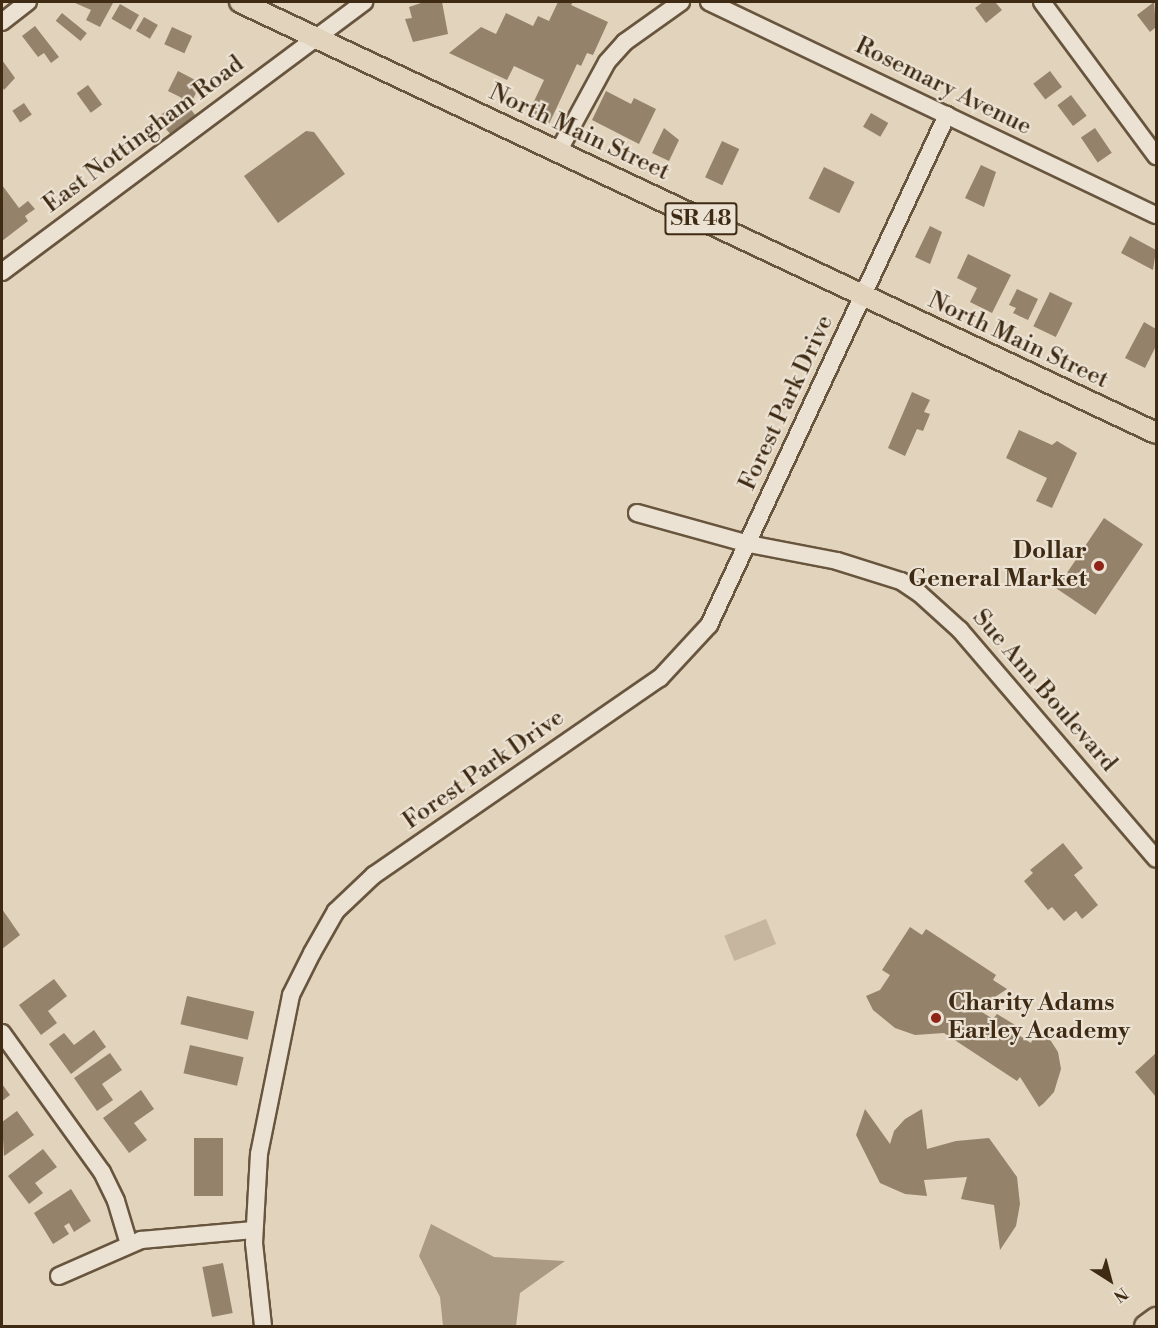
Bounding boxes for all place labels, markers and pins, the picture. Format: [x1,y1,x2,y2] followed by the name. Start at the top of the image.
[908,538,1087,594] place label: Dollar General Market
[1092,559,1106,573] marker: Dollar General Market
[948,990,1130,1046] place label: Charity Adams Earley Academy
[929,1011,943,1025] marker: Charity Adams Earley Academy

